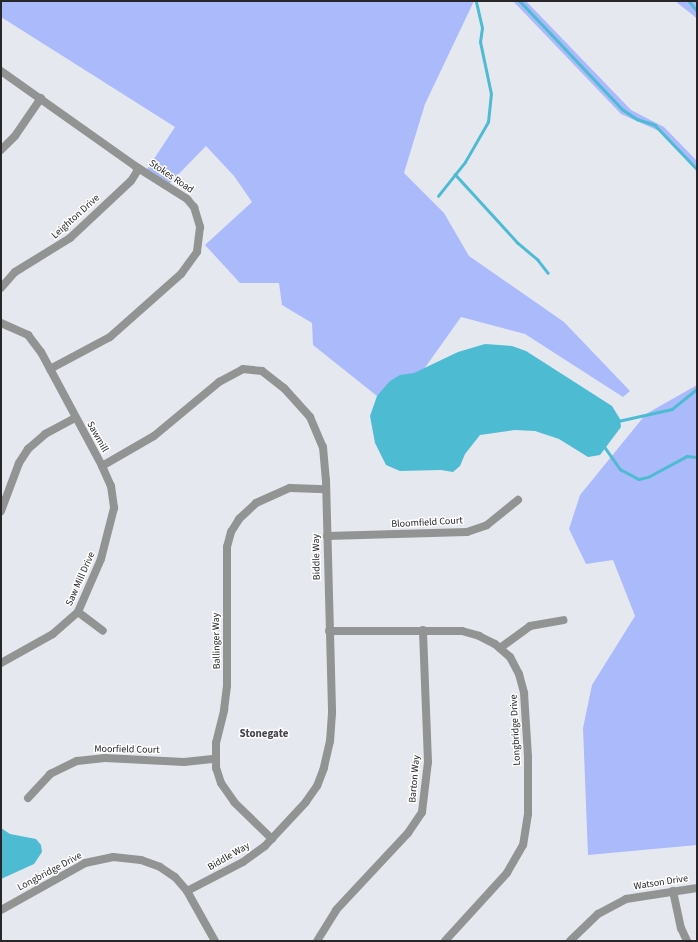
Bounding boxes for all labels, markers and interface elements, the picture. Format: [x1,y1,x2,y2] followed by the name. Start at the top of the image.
[146,158,196,196] street label: Stokes Road
[50,192,102,242] street label: Leighton Drive
[84,419,110,455] street label: Sawmill
[391,515,463,531] street label: Bloomfield Court
[311,534,323,580] street label: Biddle Way
[64,550,98,608] street label: Saw Mill Drive
[211,613,223,669] street label: Ballinger Way
[508,694,524,766] street label: Longbridge Drive
[240,727,288,741] district label: Stonegate
[94,743,160,757] street label: Moorfield Court
[407,755,423,803] street label: Barton Way
[206,840,252,874] street label: Biddle Way
[16,850,84,894] street label: Longbridge Drive
[633,873,689,893] street label: Watson Drive

